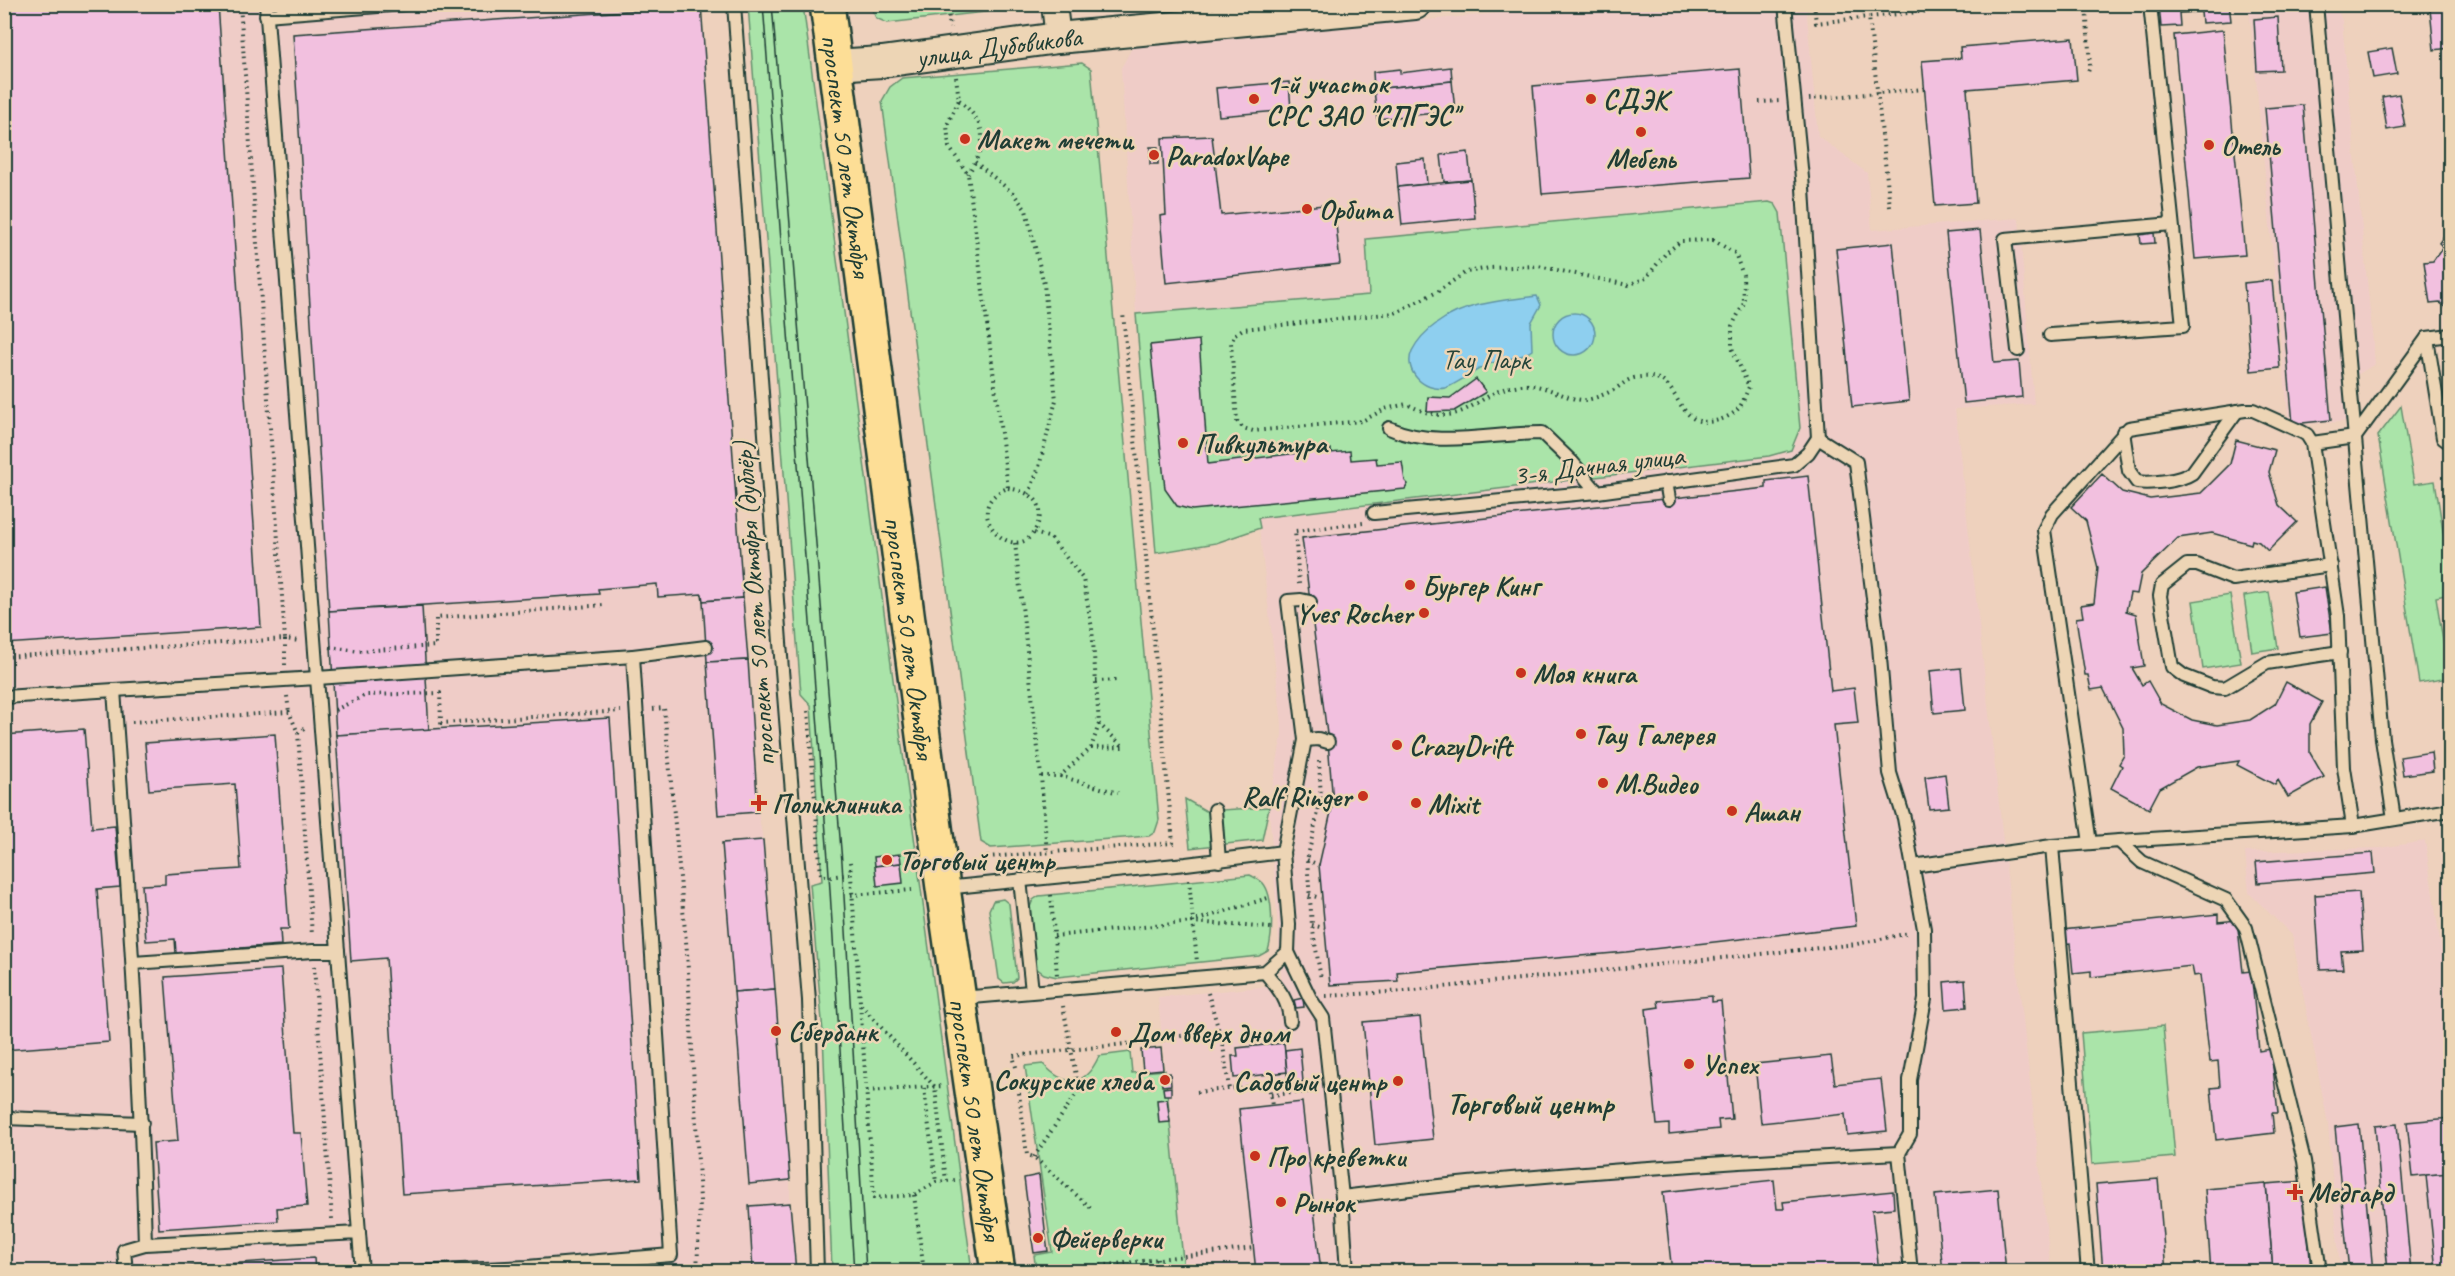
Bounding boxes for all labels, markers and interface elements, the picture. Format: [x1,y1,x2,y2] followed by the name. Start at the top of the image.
[912,18,1085,75] street label: улица Дубовикова
[814,32,880,282] street label: проспект 50 лет Октября
[1266,66,1464,133] place label: 1-й участок СРС ЗАО "СПГЭС"
[1603,82,1673,117] place label: СДЭК
[1247,92,1261,106] marker: 1-й участок СРС ЗАО "СПГЭС"
[1584,92,1598,106] marker: СДЭК
[977,122,1135,157] place label: Макет мечети
[1634,125,1648,139] marker: Мебель
[2221,128,2282,163] place label: Отель
[958,132,972,146] marker: Макет мечети
[1166,138,1290,173] place label: ParadoxVape
[2202,138,2216,152] marker: Отель
[1606,141,1678,176] place label: Мебель
[1147,148,1161,162] marker: ParadoxVape
[1319,192,1394,227] place label: Орбита
[1300,202,1314,216] marker: Орбита
[1442,342,1533,377] park label: Тау Парк
[1195,426,1329,462] place label: Пивкультура
[1176,436,1190,450] marker: Пивкультура
[1512,437,1688,493] street label: 3-я Дачная улица
[725,439,783,767] street label: проспект 50 лет Октября (дублёр)
[877,514,944,763] street label: проспект 50 лет Октября
[1422,568,1544,603] place label: Бургер Кинг
[1403,578,1417,592] marker: Бургер Кинг
[1296,596,1415,631] place label: Yves Rocher
[1417,606,1431,620] marker: Yves Rocher
[1533,656,1638,691] place label: Моя книга
[1514,666,1528,680] marker: Моя книга
[1593,717,1716,753] place label: Тау Галерея
[1574,727,1588,741] marker: Тау Галерея
[1409,728,1514,763] place label: CrazyDrift
[1390,738,1404,752] marker: CrazyDrift
[1615,766,1700,801] place label: М.Видео
[1596,776,1610,790] marker: М.Видео
[1241,779,1354,814] place label: Ralf Ringer
[772,786,903,821] place label: Поликлиника
[1428,786,1482,821] place label: Mixit
[1356,789,1370,803] marker: Ralf Ringer
[750,794,768,812] marker: Поликлиника
[1744,794,1801,829] place label: Ашан
[1409,796,1423,810] marker: Mixit
[1725,804,1739,818] marker: Ашан
[899,843,1057,878] place label: Торговый центр
[880,853,894,867] marker: Торговый центр
[941,996,1011,1245] street label: проспект 50 лет Октября
[788,1014,879,1049] place label: Сбербанк
[1128,1015,1291,1050] place label: Дом вверх дном
[769,1024,783,1038] marker: Сбербанк
[1109,1025,1123,1039] marker: Дом вверх дном
[1701,1047,1760,1082] place label: Успех
[1682,1057,1696,1071] marker: Успех
[993,1063,1156,1099] place label: Сокурские хлеба
[1234,1064,1388,1099] place label: Садовый центр
[1158,1073,1172,1087] marker: Сокурские хлеба
[1391,1074,1405,1088] marker: Садовый центр
[1447,1085,1616,1123] district label: Торговый центр
[1267,1139,1408,1174] place label: Про креветки
[1248,1149,1262,1163] marker: Про креветки
[2308,1175,2396,1210] place label: Медгард
[2286,1183,2304,1201] marker: Медгард
[1293,1185,1356,1220] place label: Рынок
[1274,1195,1288,1209] marker: Рынок
[1050,1221,1164,1256] place label: Фейерверки
[1031,1231,1045,1245] marker: Фейерверки

